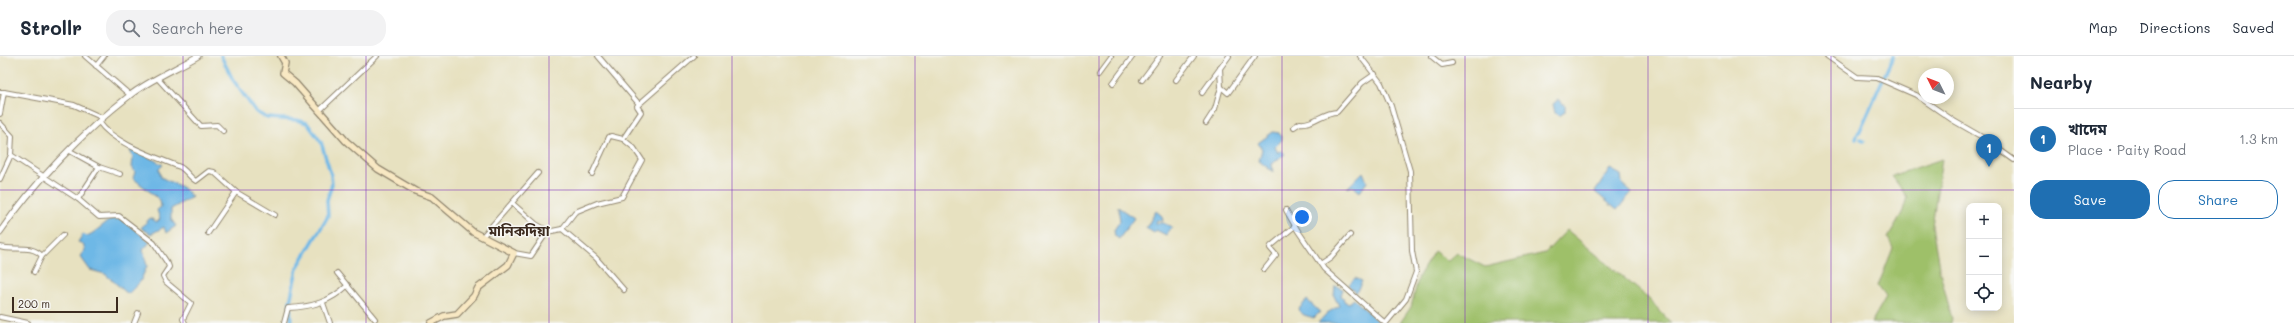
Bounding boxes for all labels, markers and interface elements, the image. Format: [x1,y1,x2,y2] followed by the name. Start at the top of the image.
[106,10,386,46] search box
[20,15,82,40] text: Strollr
[120,17,142,39] icon: search
[152,18,243,38] text: Search here
[2089,18,2117,37] text: Map
[2139,18,2210,37] text: Directions
[2232,18,2274,37] text: Saved
[1918,68,1954,104] north arrow
[2030,71,2092,93] text: Nearby
[2068,119,2107,139] text: খাদেম
[2040,130,2046,147] text: 1
[2239,130,2278,147] text: 1.3 km
[1976,134,2002,167] pin: 1
[2068,141,2186,158] text: Place · Paity Road
[2030,180,2150,219] button: Save
[2158,180,2278,219] button: Share
[1966,203,2002,311] map controls
[1966,203,2002,239] button: +
[1292,207,1312,227] your location
[487,221,551,240] district label: মানিকদিয়া
[1966,239,2002,275] button: −
[1966,275,2002,311] button: locate
[12,295,118,314] scale bar
[18,296,50,311] text: 200 m

